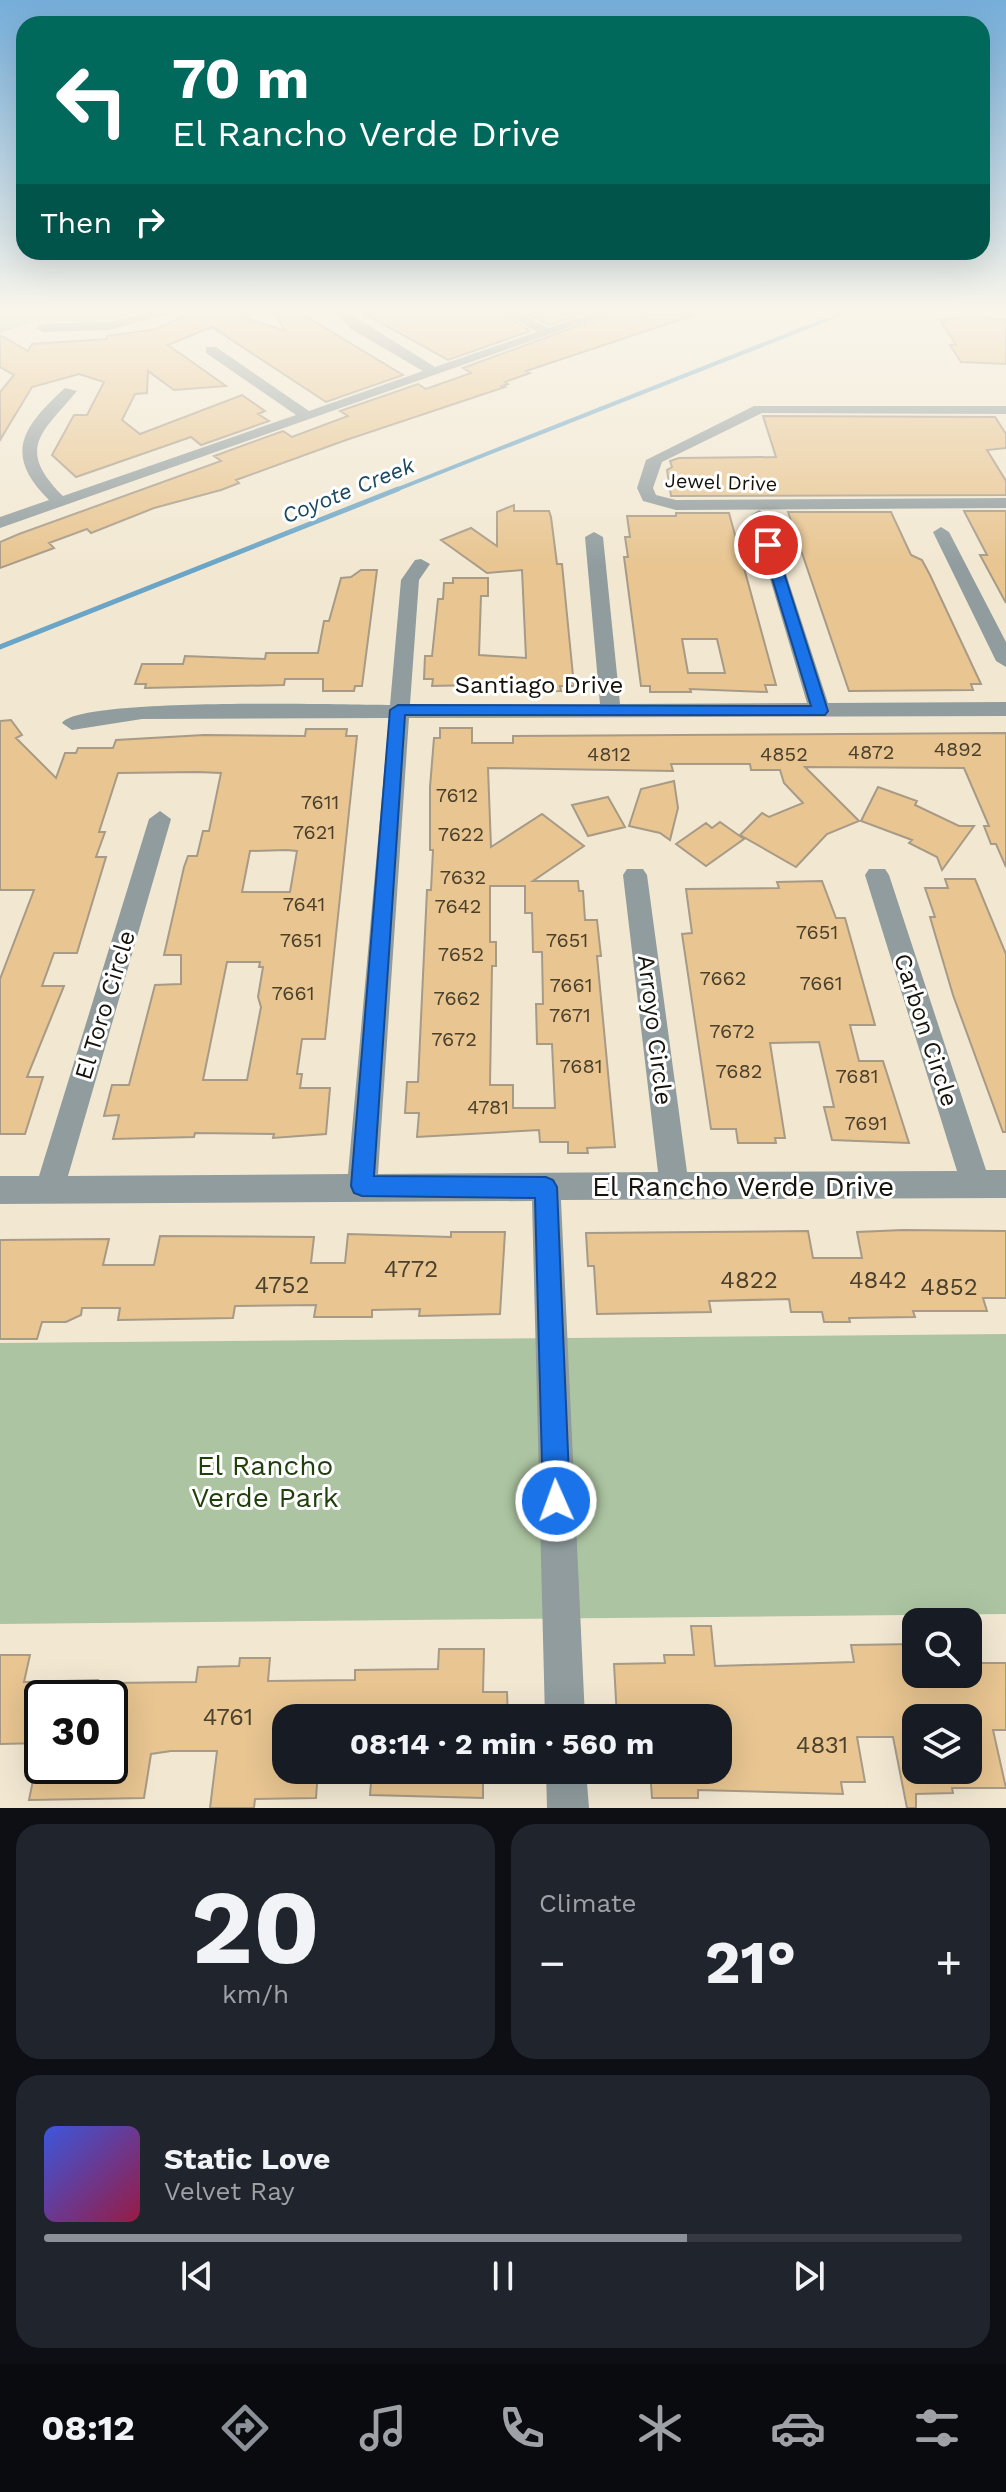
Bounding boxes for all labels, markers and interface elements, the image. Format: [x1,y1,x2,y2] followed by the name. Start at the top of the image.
[172,46,309,112] text: 70 m
[40,48,144,152] icon: left
[172,113,560,155] text: El Rancho Verde Drive
[128,200,172,244] icon: right
[40,205,112,240] text: Then
[278,452,419,528] water label: Coyote Creek
[664,468,778,496] street label: Jewel Drive
[734,511,802,579] pin
[746,523,790,567] icon: arrive
[455,671,623,699] street label: Santiago Drive
[934,737,982,761] house number: 4892
[848,740,894,764] house number: 4872
[587,742,631,766] house number: 4812
[760,742,808,766] house number: 4852
[436,783,478,807] house number: 7612
[301,790,339,814] house number: 7611
[293,820,335,844] house number: 7621
[438,822,484,846] house number: 7622
[440,865,486,889] house number: 7632
[283,892,325,916] house number: 7641
[435,894,481,918] house number: 7642
[796,920,838,944] house number: 7651
[69,927,141,1083] street label: El Toro Circle
[280,928,322,952] house number: 7651
[546,928,588,952] house number: 7651
[438,942,484,966] house number: 7652
[888,950,964,1110] street label: Carbon Circle
[632,953,678,1107] street label: Arroyo Circle
[700,966,746,990] house number: 7662
[800,971,842,995] house number: 7661
[550,973,592,997] house number: 7661
[272,981,314,1005] house number: 7661
[434,986,480,1010] house number: 7662
[549,1003,591,1027] house number: 7671
[709,1019,755,1043] house number: 7672
[431,1027,477,1051] house number: 7672
[559,1054,603,1078] house number: 7681
[716,1059,762,1083] house number: 7682
[835,1064,879,1088] house number: 7681
[467,1095,509,1119] house number: 4781
[844,1111,888,1135] house number: 7691
[592,1170,894,1203] street label: El Rancho Verde Drive
[384,1255,438,1283] house number: 4772
[720,1266,778,1294] house number: 4822
[849,1266,907,1294] house number: 4842
[255,1271,309,1299] house number: 4752
[920,1273,978,1301] house number: 4852
[191,1449,339,1514] park label: El Rancho Verde Park
[514,1459,598,1543] position arrow
[902,1608,982,1784] map controls
[902,1608,982,1688] button: search
[24,1680,128,1784] speed limit sign: 30
[203,1703,253,1731] house number: 4761
[902,1704,982,1784] button: layers
[350,1726,654,1761] text: 08:14 · 2 min · 560 m
[796,1731,848,1759] house number: 4831
[191,1866,320,1988] text: 20
[539,1888,637,1918] text: Climate
[705,1927,796,1998] text: 21°
[539,1937,566,1989] text: −
[935,1937,962,1989] text: +
[222,1979,289,2009] text: km/h
[164,2141,330,2176] text: Static Love
[164,2176,295,2206] text: Velvet Ray
[175,2254,219,2298] icon: previous
[481,2254,525,2298] icon: pause
[787,2254,831,2298] icon: next
[217,2400,273,2456] icon: directions
[355,2400,411,2456] icon: music
[494,2400,550,2456] icon: phone
[632,2400,688,2456] icon: climate
[770,2400,826,2456] icon: car
[909,2400,965,2456] icon: filters
[41,2407,135,2449] text: 08:12

